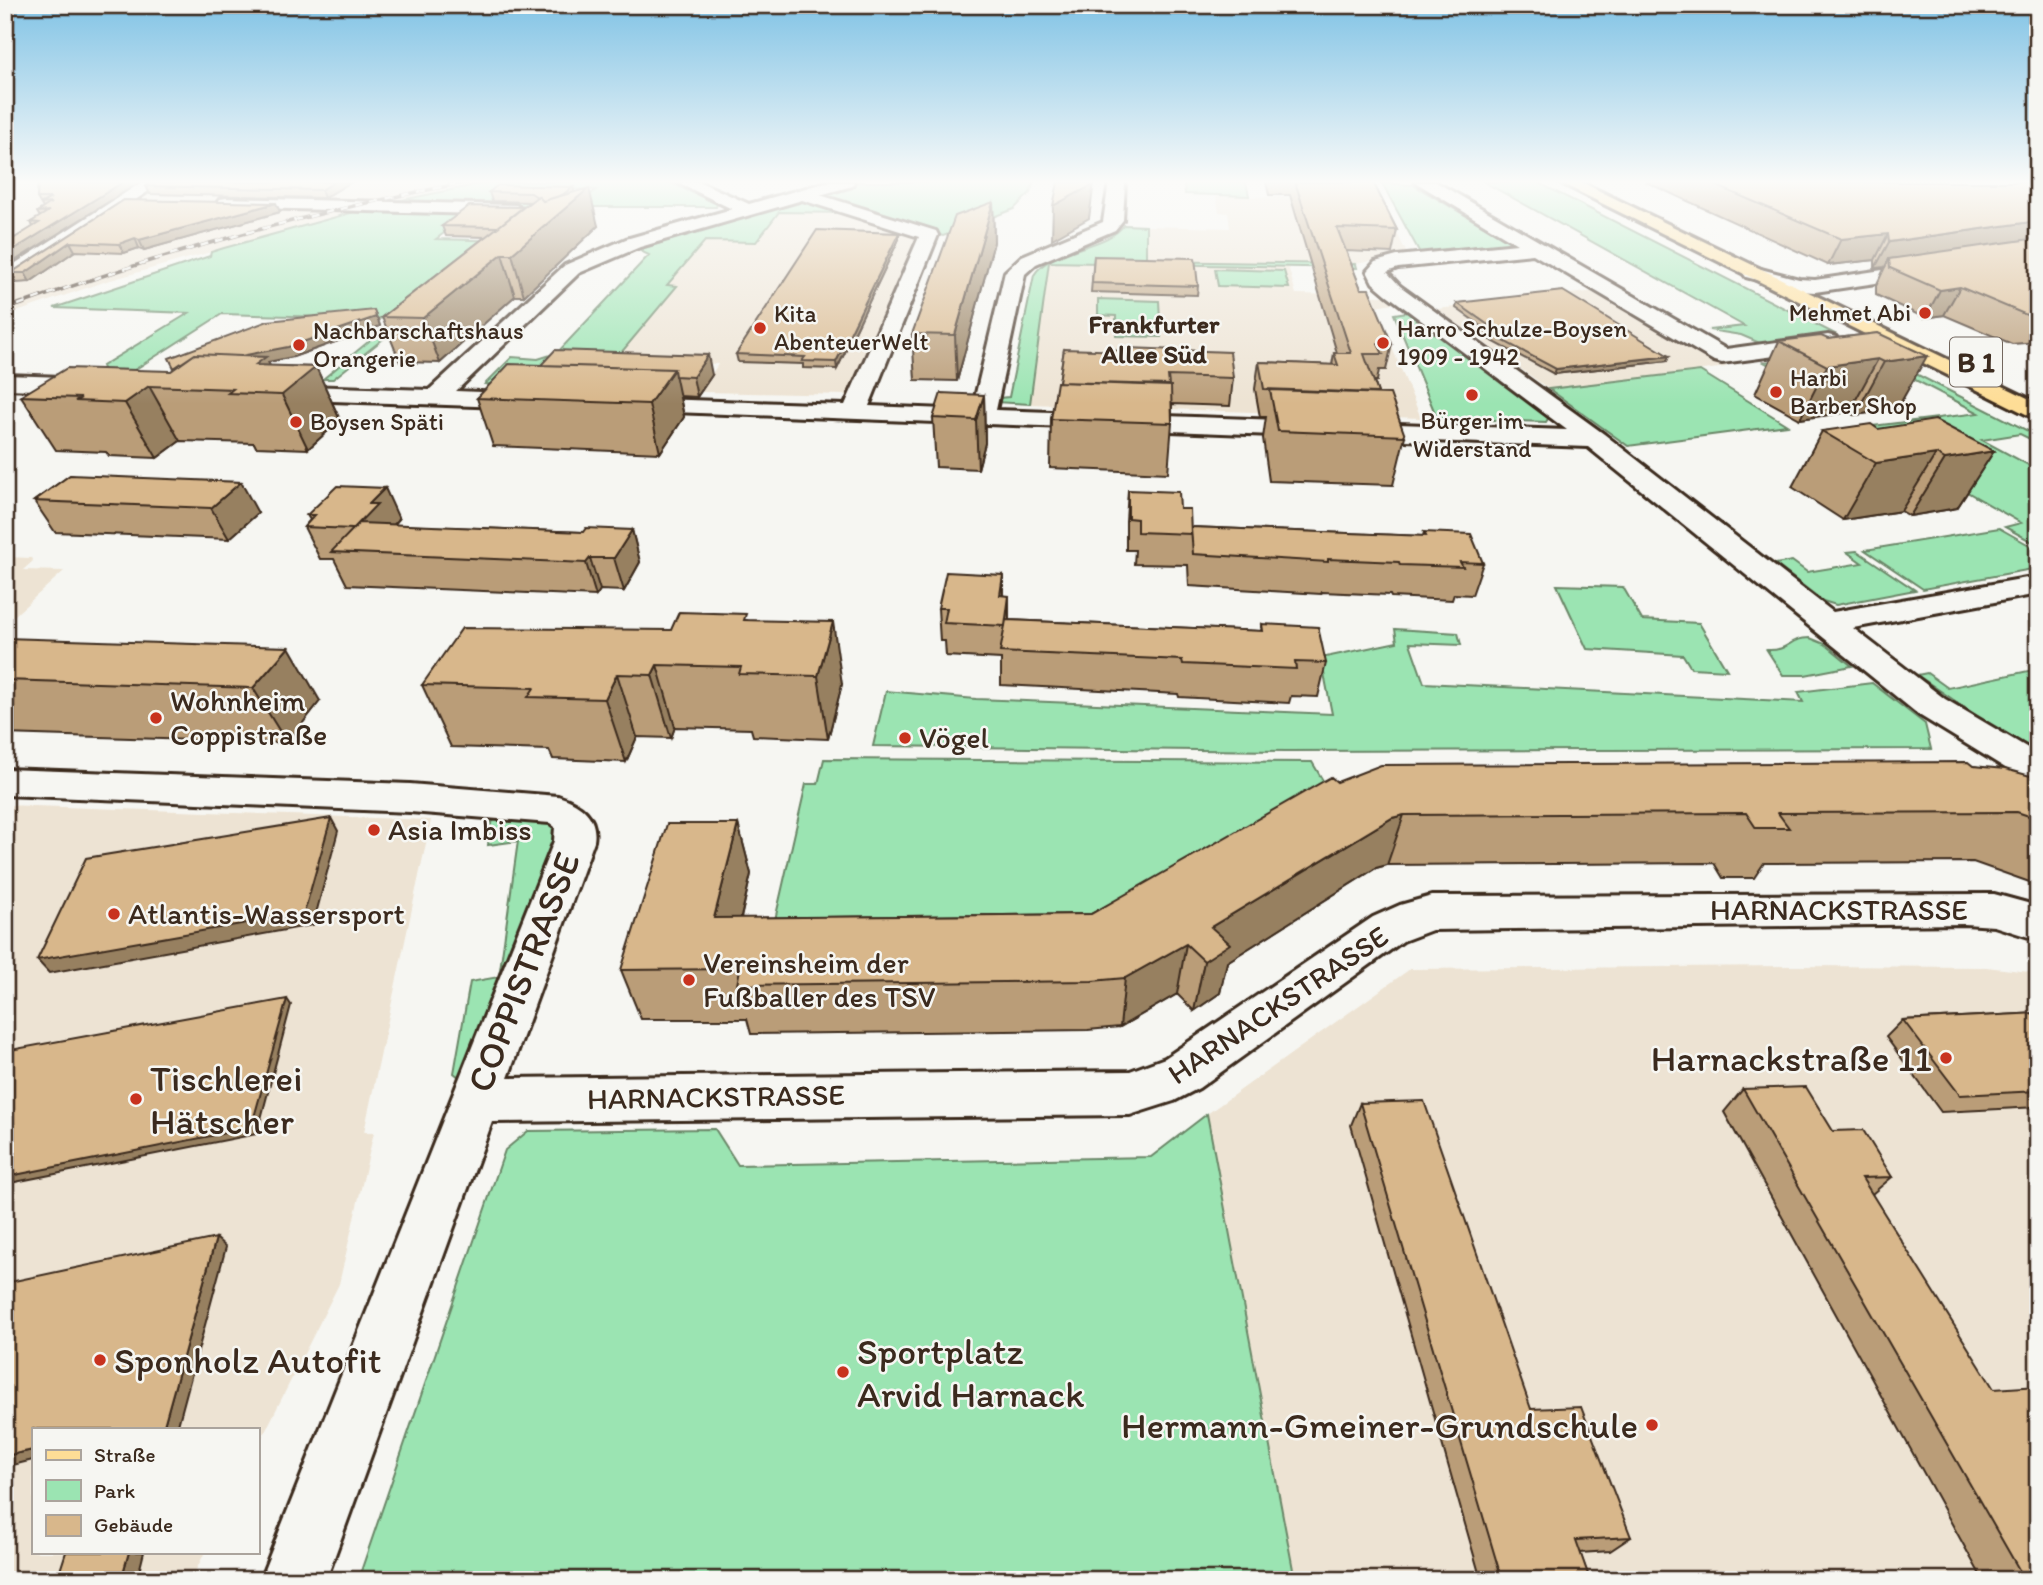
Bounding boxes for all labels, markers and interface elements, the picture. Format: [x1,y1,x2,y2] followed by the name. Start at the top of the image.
[1789,298,1911,327] place label: Mehmet Abi
[774,299,929,356] place label: Kita AbenteuerWelt
[1917,305,1933,321] marker: Mehmet Abi
[1089,308,1220,370] district label: Frankfurter Allee Süd
[1397,314,1627,371] place label: Harro Schulze-Boysen 1909 - 1942
[313,316,524,373] place label: Nachbarschaftshaus Orangerie
[752,320,768,336] marker: Kita AbenteuerWelt
[1375,335,1391,351] marker: Harro Schulze-Boysen 1909 - 1942
[291,337,307,353] marker: Nachbarschaftshaus Orangerie
[1950,338,2002,386] road number: B 1
[1790,363,1917,420] place label: Harbi Barber Shop
[1768,384,1784,400] marker: Harbi Barber Shop
[1464,387,1480,403] marker: Bürger im Widerstand
[1413,406,1531,463] place label: Bürger im Widerstand
[310,407,444,436] place label: Boysen Späti
[288,414,304,430] marker: Boysen Späti
[170,682,327,753] place label: Wohnheim Coppistraße
[148,710,164,726] marker: Wohnheim Coppistraße
[919,719,989,756] place label: Vögel
[897,730,913,746] marker: Vögel
[388,811,532,848] place label: Asia Imbiss
[366,822,382,838] marker: Asia Imbiss
[457,846,589,1098] street label: COPPISTRASSE
[1710,891,1968,928] street label: HARNACKSTRASSE
[128,895,405,932] place label: Atlantis-Wassersport
[106,906,122,922] marker: Atlantis-Wassersport
[1160,917,1395,1092] street label: HARNACKSTRASSE
[703,944,936,1015] place label: Vereinsheim der Fußballer des TSV
[681,972,697,988] marker: Vereinsheim der Fußballer des TSV
[1651,1036,1932,1080] place label: Harnackstraße 11
[1938,1050,1954,1066] marker: Harnackstraße 11
[150,1056,303,1143] place label: Tischlerei Hätscher
[587,1076,845,1117] street label: HARNACKSTRASSE
[128,1091,144,1107] marker: Tischlerei Hätscher
[857,1329,1084,1416] place label: Sportplatz Arvid Harnack
[114,1338,382,1382] place label: Sponholz Autofit
[92,1352,108,1368] marker: Sponholz Autofit
[835,1364,851,1380] marker: Sportplatz Arvid Harnack
[1121,1403,1638,1447] place label: Hermann-Gmeiner-Grundschule
[1644,1417,1660,1433] marker: Hermann-Gmeiner-Grundschule
[32,1428,259,1554] legend
[94,1442,155,1467] text: Straße
[94,1478,136,1503] text: Park
[94,1512,173,1537] text: Gebäude

